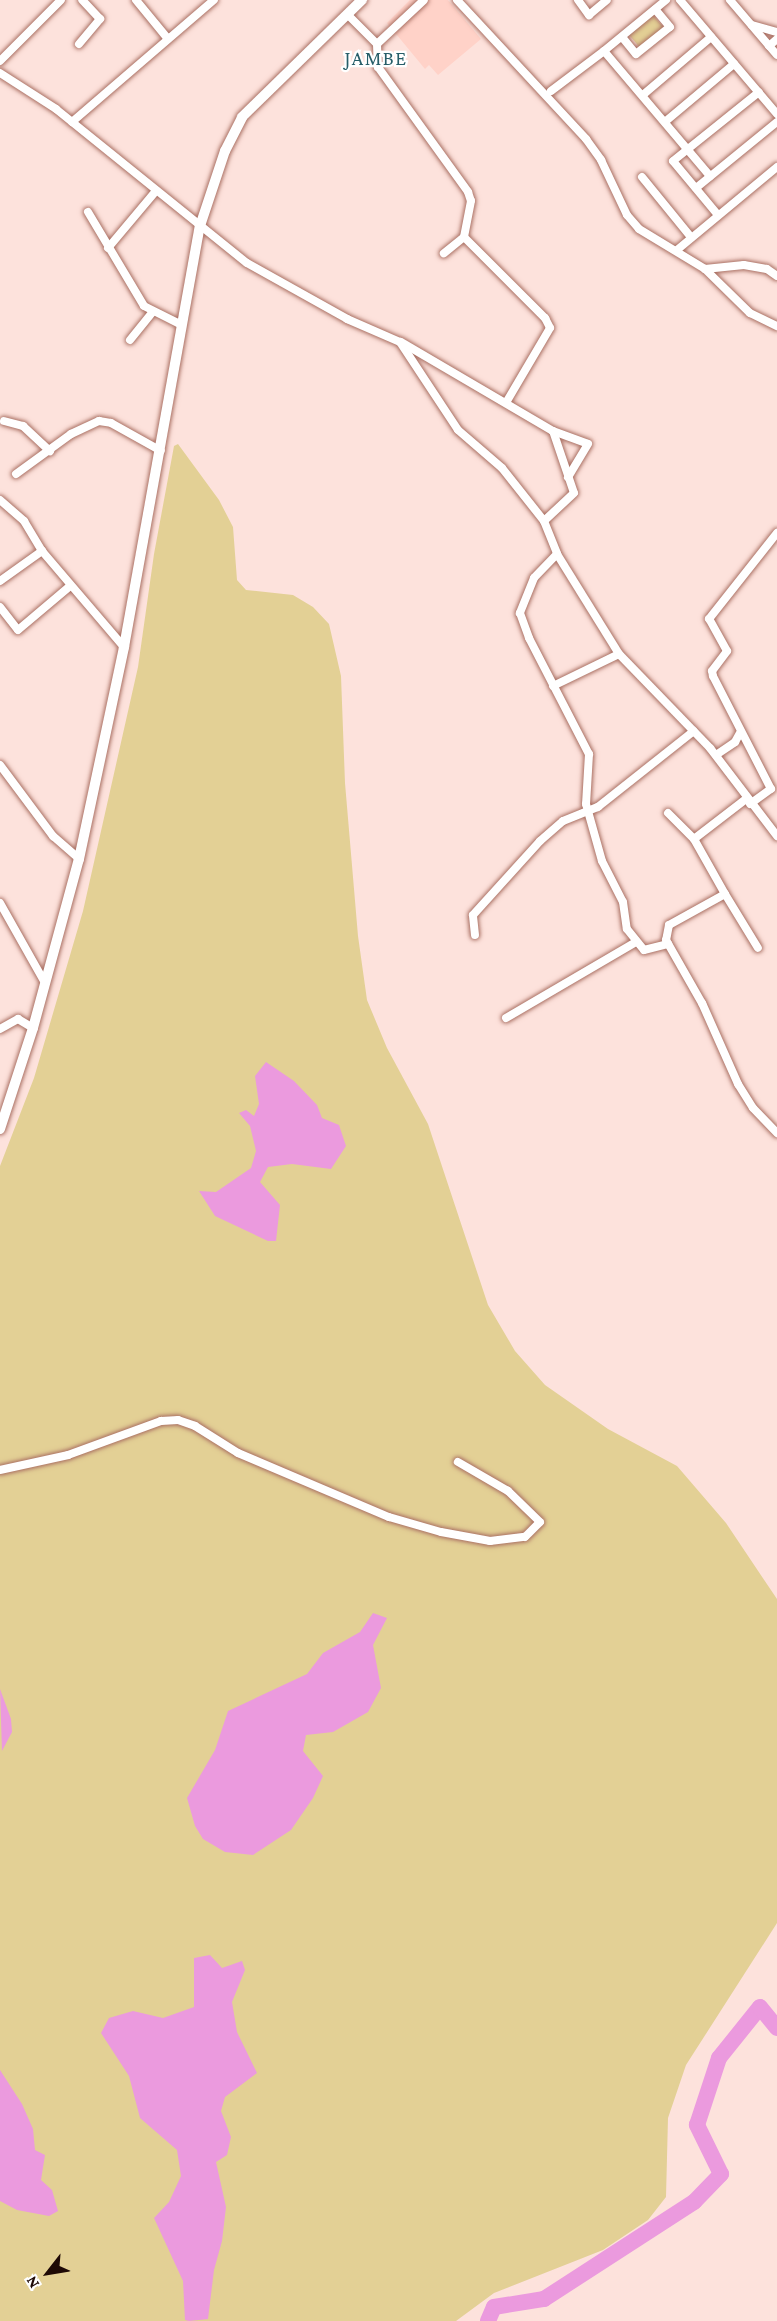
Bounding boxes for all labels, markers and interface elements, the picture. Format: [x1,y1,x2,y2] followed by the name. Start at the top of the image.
[344,46,408,70] district label: JAMBE
[18,2243,78,2303] north arrow
[22,2273,42,2292] text: N

